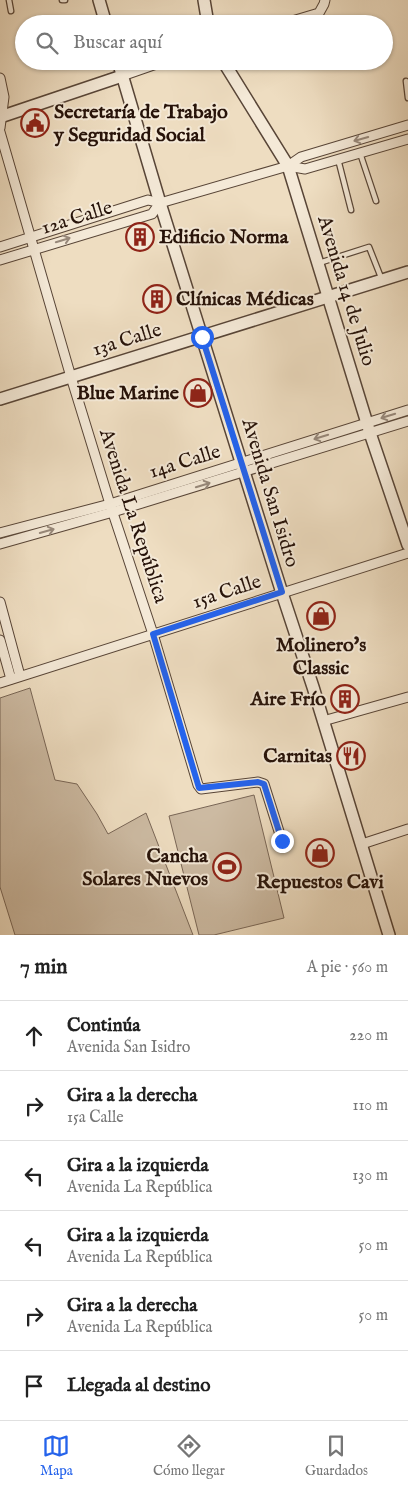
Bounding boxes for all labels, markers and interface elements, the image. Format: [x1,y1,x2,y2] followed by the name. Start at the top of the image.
[15,15,393,70] search box
[33,29,61,57] icon: search
[73,31,162,55] text: Buscar aquí
[53,100,228,148] place label: Secretaría de Trabajo y Seguridad Social
[20,108,50,138] public building icon: Secretaría de Trabajo y Seguridad Social
[354,134,370,144] one-way arrow
[39,195,115,241] street label: 12a Calle
[311,212,381,369] street label: Avenida 14 de Julio
[125,222,155,252] building icon: Edificio Norma
[159,225,289,250] place label: Edificio Norma
[55,234,71,244] one-way arrow
[142,284,172,314] building icon: Clínicas Médicas
[176,287,314,312] place label: Clínicas Médicas
[89,318,165,362] street label: 13a Calle
[191,326,214,349] route start
[183,378,213,408] shop icon: Blue Marine
[77,381,180,406] place label: Blue Marine
[380,412,396,422] one-way arrow
[235,415,305,571] street label: Avenida San Isidro
[93,425,173,607] street label: Avenida La República
[313,433,329,443] one-way arrow
[146,439,224,485] street label: 14a Calle
[194,479,210,489] one-way arrow
[39,525,55,535] one-way arrow
[190,569,264,615] street label: 15a Calle
[306,601,336,631] shop icon: Molinero's Classic
[276,633,366,681] place label: Molinero's Classic
[330,684,360,714] building icon: Aire Frío
[249,687,326,712] place label: Aire Frío
[336,741,366,771] restaurant icon: Carnitas
[263,744,332,769] place label: Carnitas
[271,830,294,853] route end
[305,838,335,868] shop icon: Repuestos Cavi
[82,844,208,892] place label: Cancha Solares Nuevos
[212,852,242,882] sports icon: Cancha Solares Nuevos
[256,870,384,895] place label: Repuestos Cavi
[20,954,67,981] text: 7 min
[307,958,388,978] text: A pie · 560 m
[67,1014,141,1038] text: Continúa
[20,1022,48,1050] icon: ahead
[349,1026,388,1046] text: 220 m
[67,1038,190,1058] text: Avenida San Isidro
[67,1084,197,1108] text: Gira a la derecha
[20,1092,48,1120] icon: right
[352,1096,388,1116] text: 110 m
[67,1108,124,1128] text: 15a Calle
[67,1154,209,1178] text: Gira a la izquierda
[20,1162,48,1190] icon: left
[352,1166,388,1186] text: 130 m
[67,1178,212,1198] text: Avenida La República
[67,1224,209,1248] text: Gira a la izquierda
[20,1232,48,1260] icon: left
[359,1236,388,1256] text: 50 m
[67,1248,212,1268] text: Avenida La República
[67,1294,197,1318] text: Gira a la derecha
[20,1302,48,1330] icon: right
[359,1306,388,1326] text: 50 m
[67,1318,212,1338] text: Avenida La República
[20,1372,48,1400] icon: arrive
[67,1374,210,1398] text: Llegada al destino
[40,1432,73,1480] tab: Mapa
[153,1432,225,1480] tab: Cómo llegar
[305,1432,368,1480] tab: Guardados

